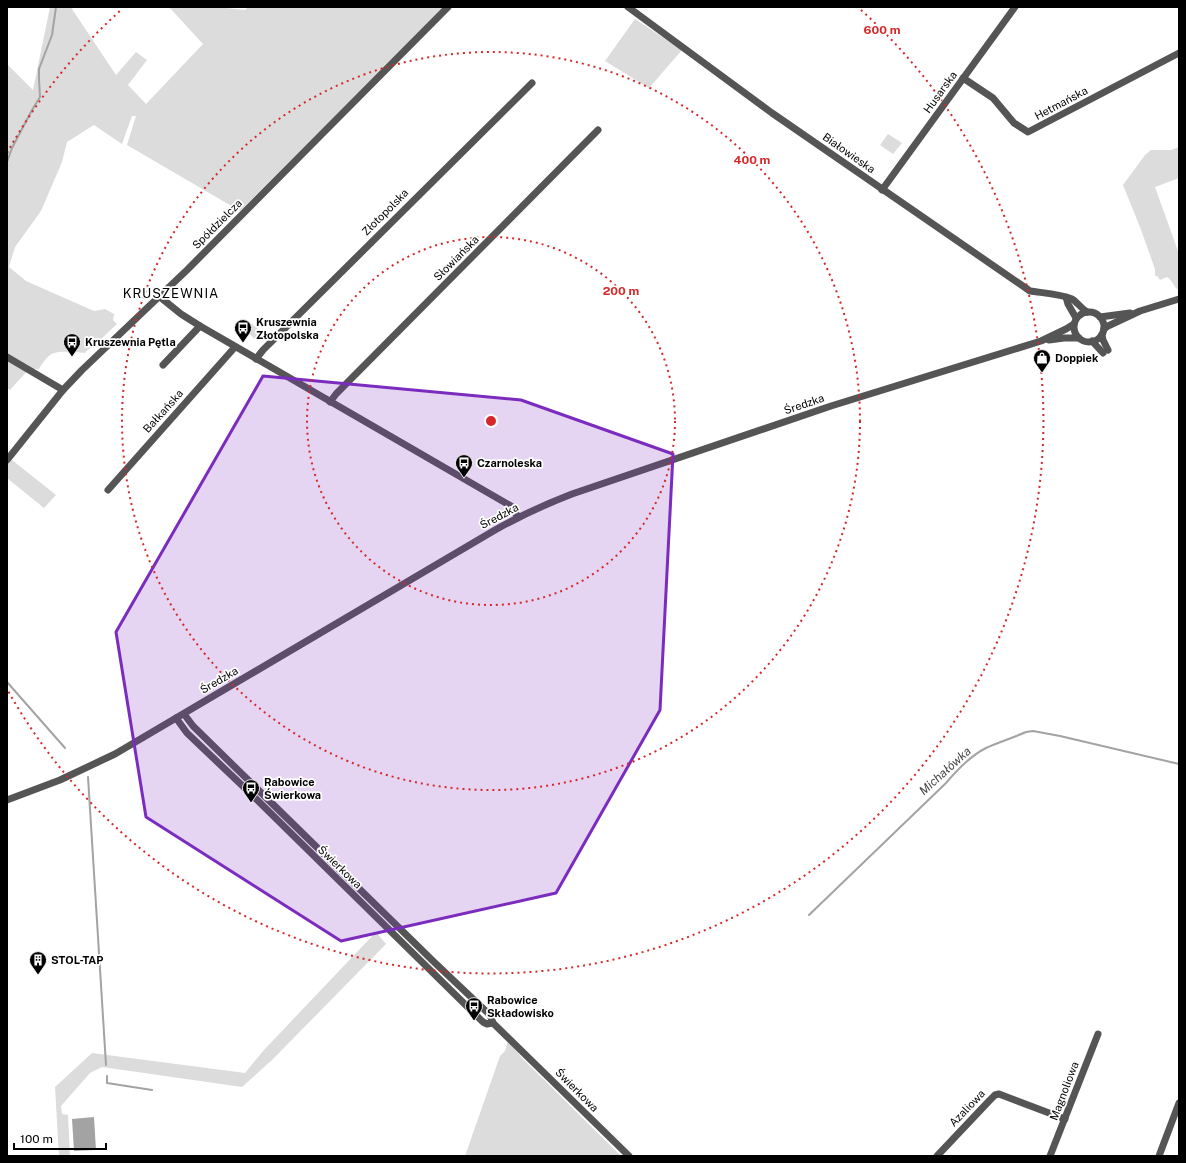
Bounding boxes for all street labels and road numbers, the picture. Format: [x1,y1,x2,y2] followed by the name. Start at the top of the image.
[921,69,959,115] street label: Husarska
[1033,84,1089,122] street label: Hetmańska
[821,131,877,175] street label: Białowieska
[359,186,411,238] street label: Złotopolska
[190,197,244,251] street label: Spółdzielcza
[431,233,481,283] street label: Słowiańska
[141,387,185,435] street label: Bałkańska
[782,391,826,416] street label: Średzka
[477,500,520,531] street label: Średzka
[197,663,240,696] street label: Średzka
[316,843,365,891] street label: Świerkowa
[1047,1060,1081,1122] street label: Magnoliowa
[553,1065,602,1114] street label: Świerkowa
[947,1087,987,1129] street label: Azaliowa

